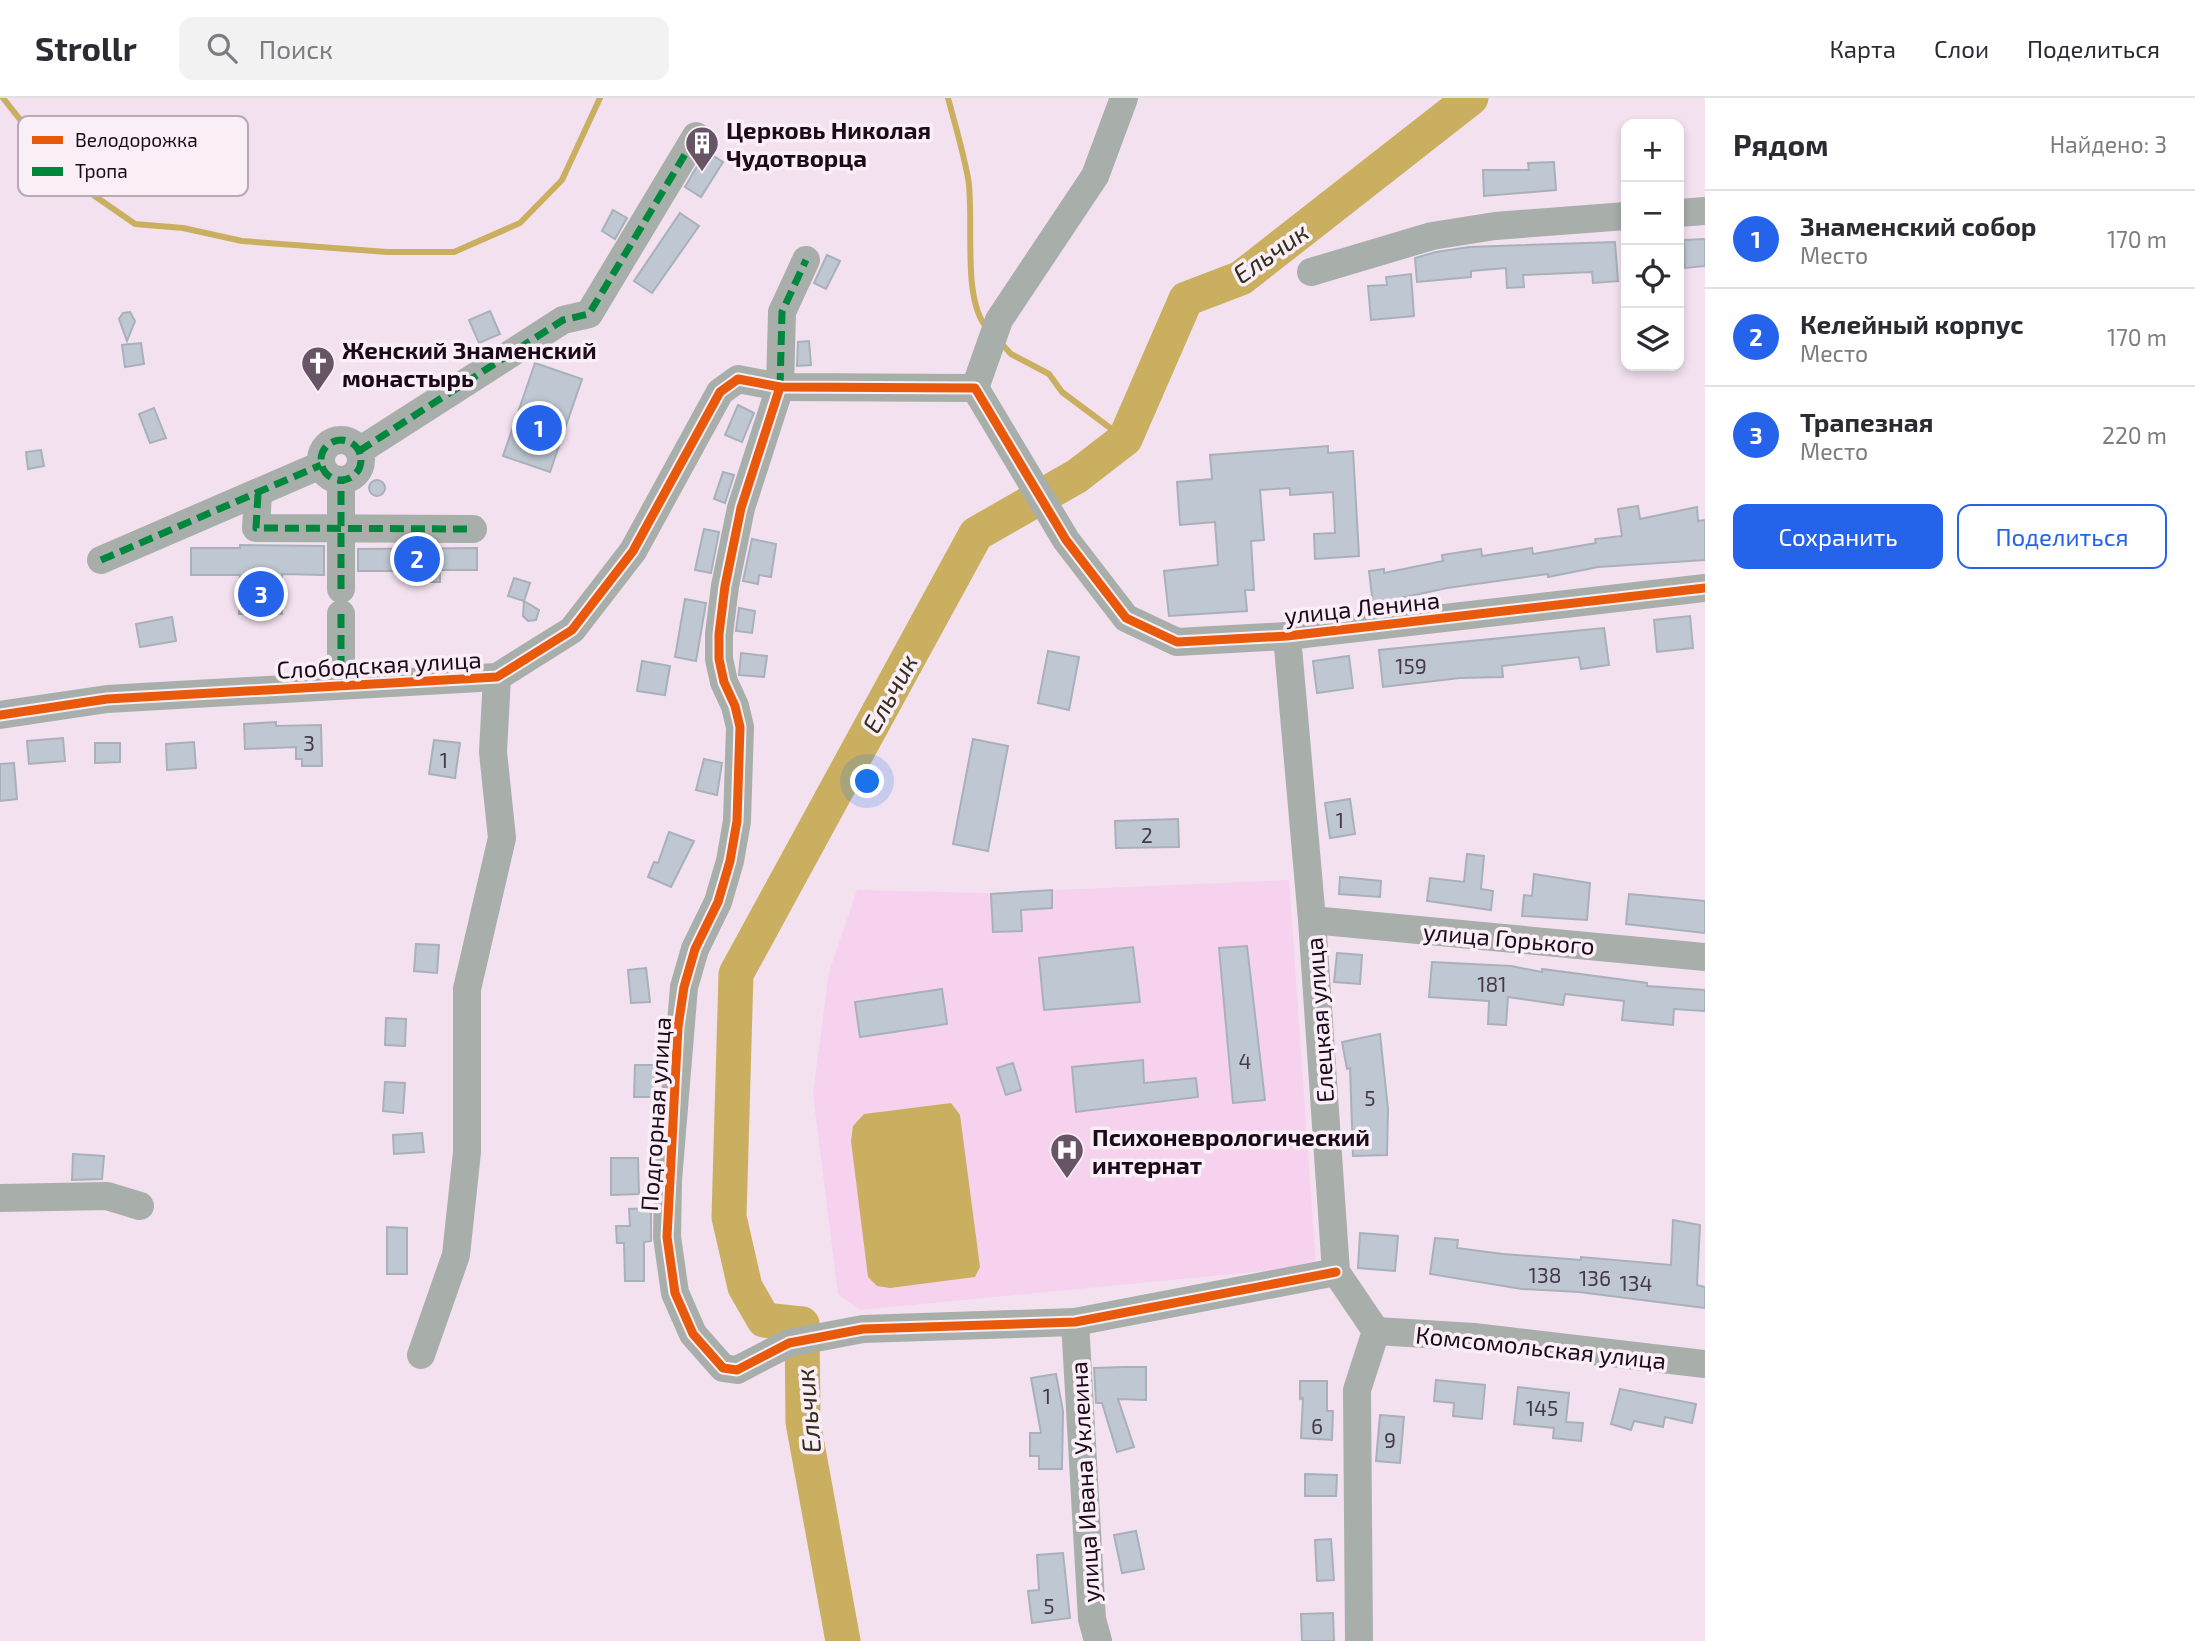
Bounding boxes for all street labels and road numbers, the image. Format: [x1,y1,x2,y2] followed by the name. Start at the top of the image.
[1283,584,1441,631] street label: улица Ленина
[276,644,482,685] street label: Слободская улица
[1422,916,1596,961] street label: улица Горького
[1299,936,1340,1104] street label: Елецкая улица
[634,1016,677,1212] street label: Подгорная улица
[1414,1319,1668,1376] street label: Комсомольская улица
[1063,1361,1106,1603] street label: улица Ивана Уклеина

